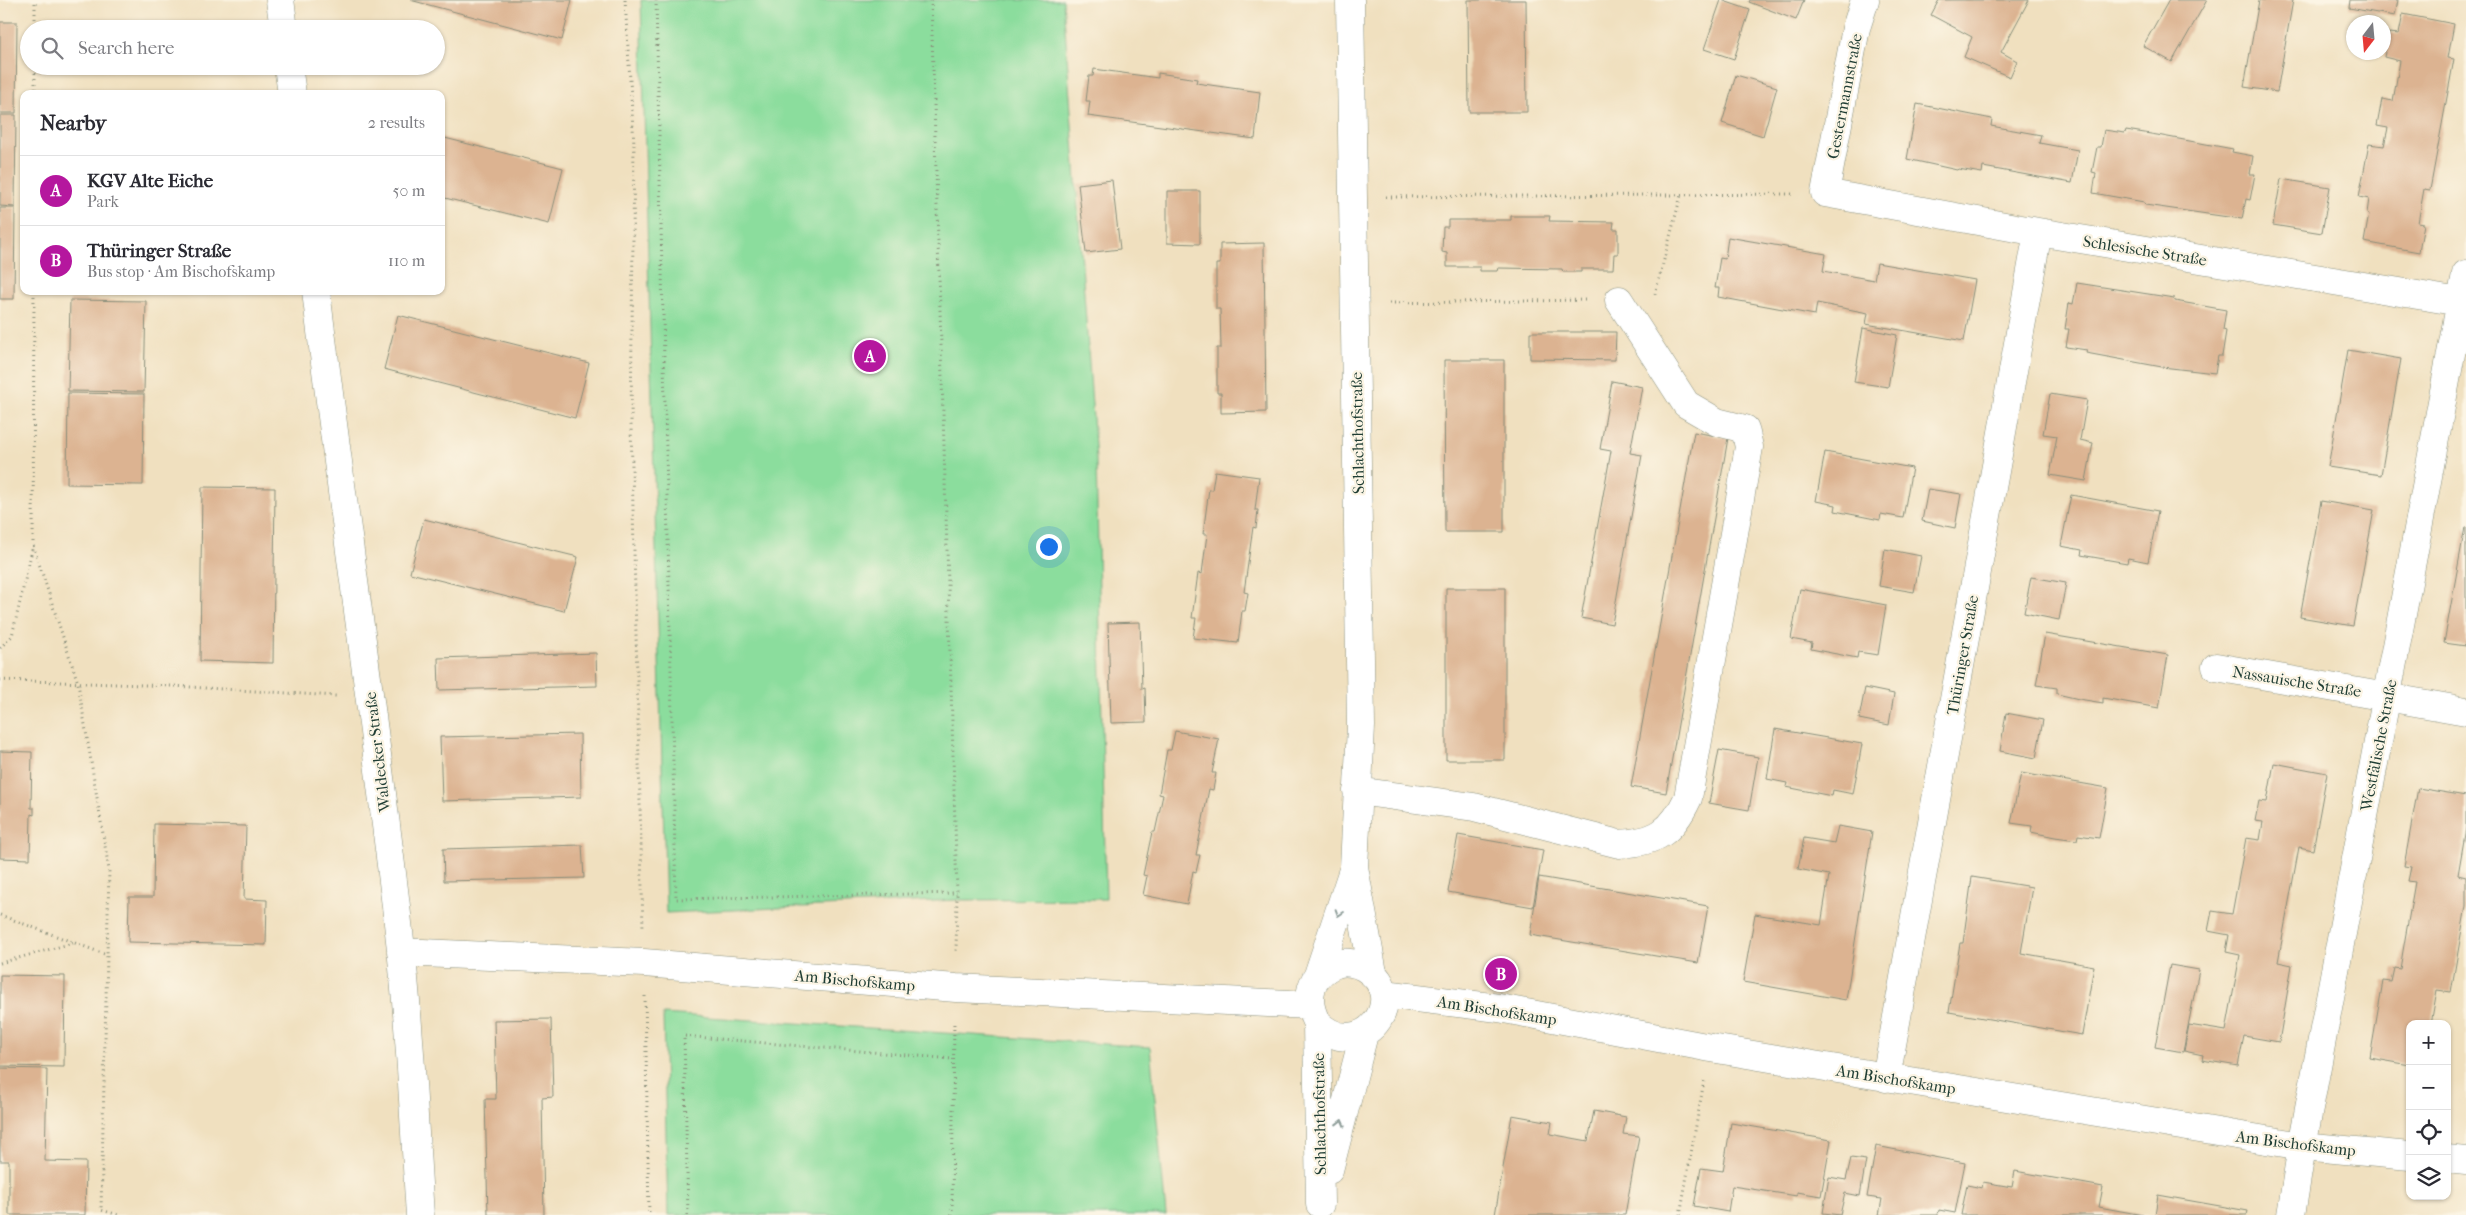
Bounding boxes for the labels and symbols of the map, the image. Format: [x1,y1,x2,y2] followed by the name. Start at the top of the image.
[2346,15,2391,60] north arrow
[1823,32,1866,160] street label: Gestermannstraße
[2082,231,2208,270] street label: Schlesische Straße
[854,337,886,375] pin: A
[1347,372,1368,494] street label: Schlachthofstraße
[1036,534,1062,560] your location
[1943,594,1982,716] street label: Thüringer Straße
[2231,662,2363,701] street label: Nassauische Straße
[2356,677,2401,814] street label: Westfälische Straße
[361,691,394,814] street label: Waldecker Straße
[1334,908,1344,917] one-way arrow
[1485,955,1517,993] pin: B
[793,966,916,995] street label: Am Bischofskamp
[1435,992,1558,1029] street label: Am Bischofskamp
[1309,1053,1330,1175] street label: Schlachthofstraße
[1834,1061,1957,1098] street label: Am Bischofskamp
[1335,1119,1346,1128] one-way arrow
[2234,1127,2357,1160] street label: Am Bischofskamp

